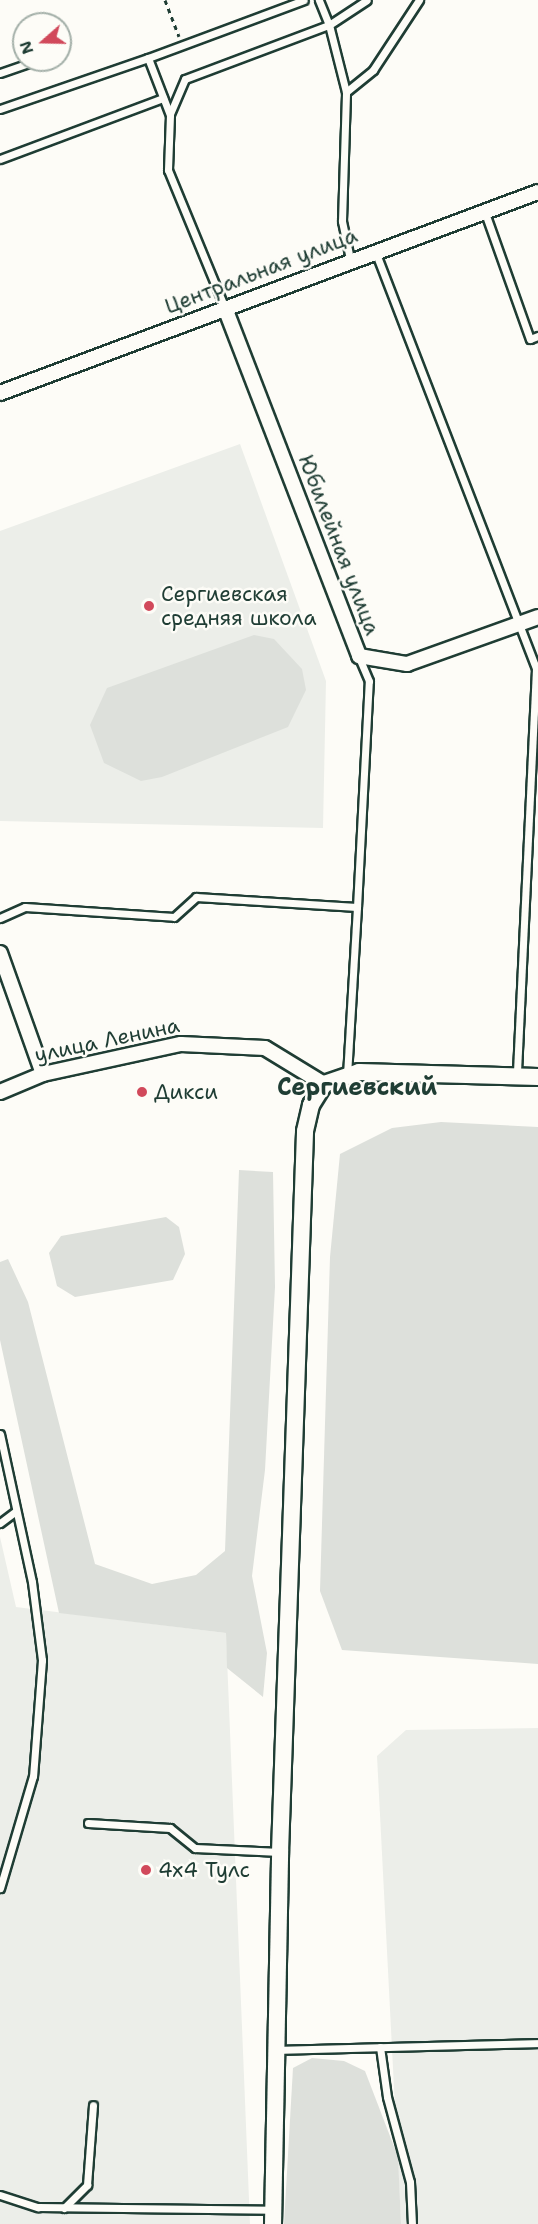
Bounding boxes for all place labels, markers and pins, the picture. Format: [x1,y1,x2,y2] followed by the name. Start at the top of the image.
[161,581,316,631] place label: Сергиевская средняя школа
[142,599,156,613] marker: Сергиевская средняя школа
[154,1079,218,1105] place label: Дикси
[135,1085,149,1099] marker: Дикси
[158,1857,250,1883] place label: 4x4 Тулс
[139,1863,153,1877] marker: 4x4 Тулс

